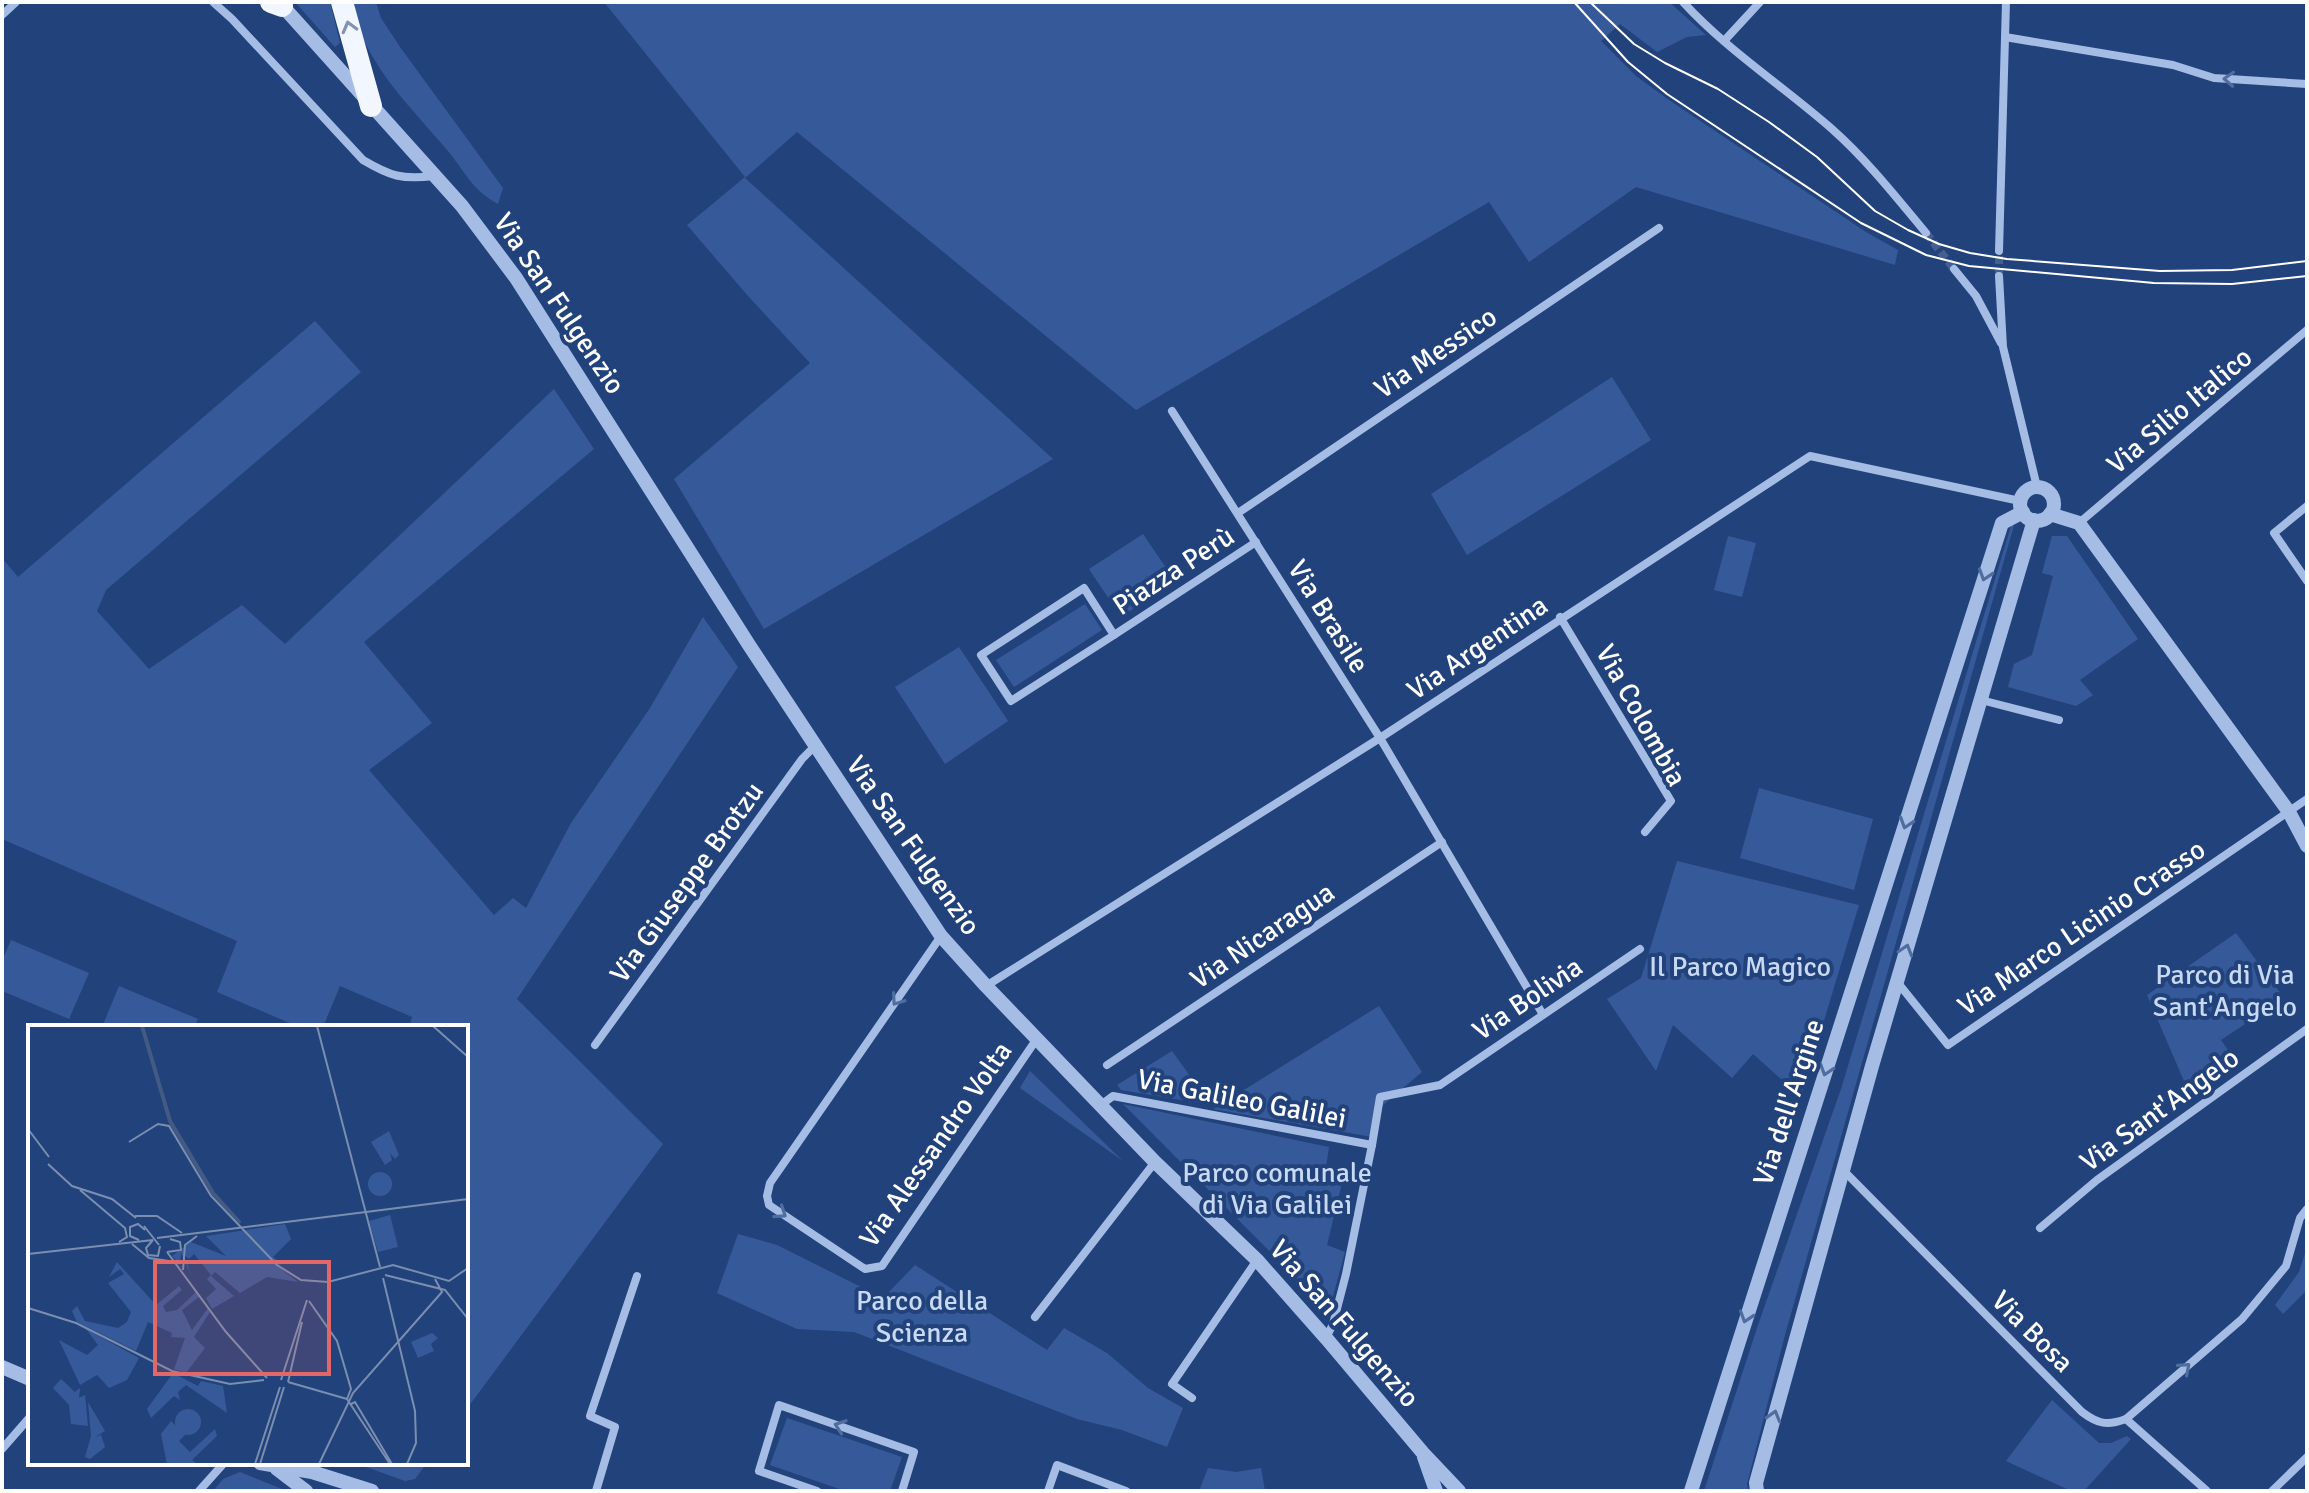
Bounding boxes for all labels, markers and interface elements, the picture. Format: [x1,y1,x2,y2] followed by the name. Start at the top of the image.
[341,21,358,35] one-way arrow
[2222,71,2235,88] one-way arrow
[486,207,632,401] street label: Via San Fulgenzio
[1368,299,1503,406] street label: Via Messico
[2100,340,2259,481] street label: Via Silio Italico
[1107,519,1241,623] street label: Piazza Perù
[1280,554,1376,679] street label: Via Brasile
[1979,567,1995,581] one-way arrow
[1401,588,1554,707] street label: Via Argentina
[1588,639,1694,792] street label: Via Colombia
[839,749,988,942] street label: Via San Fulgenzio
[603,776,771,990] street label: Via Giuseppe Brotzu
[1899,815,1915,829] one-way arrow
[1951,832,2212,1023] street label: Via Marco Licinio Crasso
[1184,875,1341,996] street label: Via Nicaragua
[1897,944,1913,957] one-way arrow
[1466,950,1589,1048] street label: Via Bolivia
[1649,950,1831,984] park label: Il Parco Magico
[2153,958,2297,1024] park label: Parco di Via Sant'Angelo
[892,991,907,1006] one-way arrow
[1746,1015,1832,1190] street label: Via dell'Argine
[28,1025,468,1465] inset map
[852,1035,1019,1254] street label: Via Alessandro Volta
[2073,1041,2246,1179] street label: Via Sant'Angelo
[1135,1062,1349,1136] street label: Via Galileo Galilei
[1819,1063,1835,1076] one-way arrow
[1182,1156,1372,1222] park label: Parco comunale di Via Galilei
[772,1204,786,1219] one-way arrow
[1262,1233,1426,1414] street label: Via San Fulgenzio
[856,1284,988,1350] park label: Parco della Scienza
[1984,1284,2080,1380] street label: Via Bosa
[1740,1310,1756,1324] one-way arrow
[2176,1363,2191,1377] one-way arrow
[1765,1409,1782,1423] one-way arrow
[834,1420,848,1436] one-way arrow

